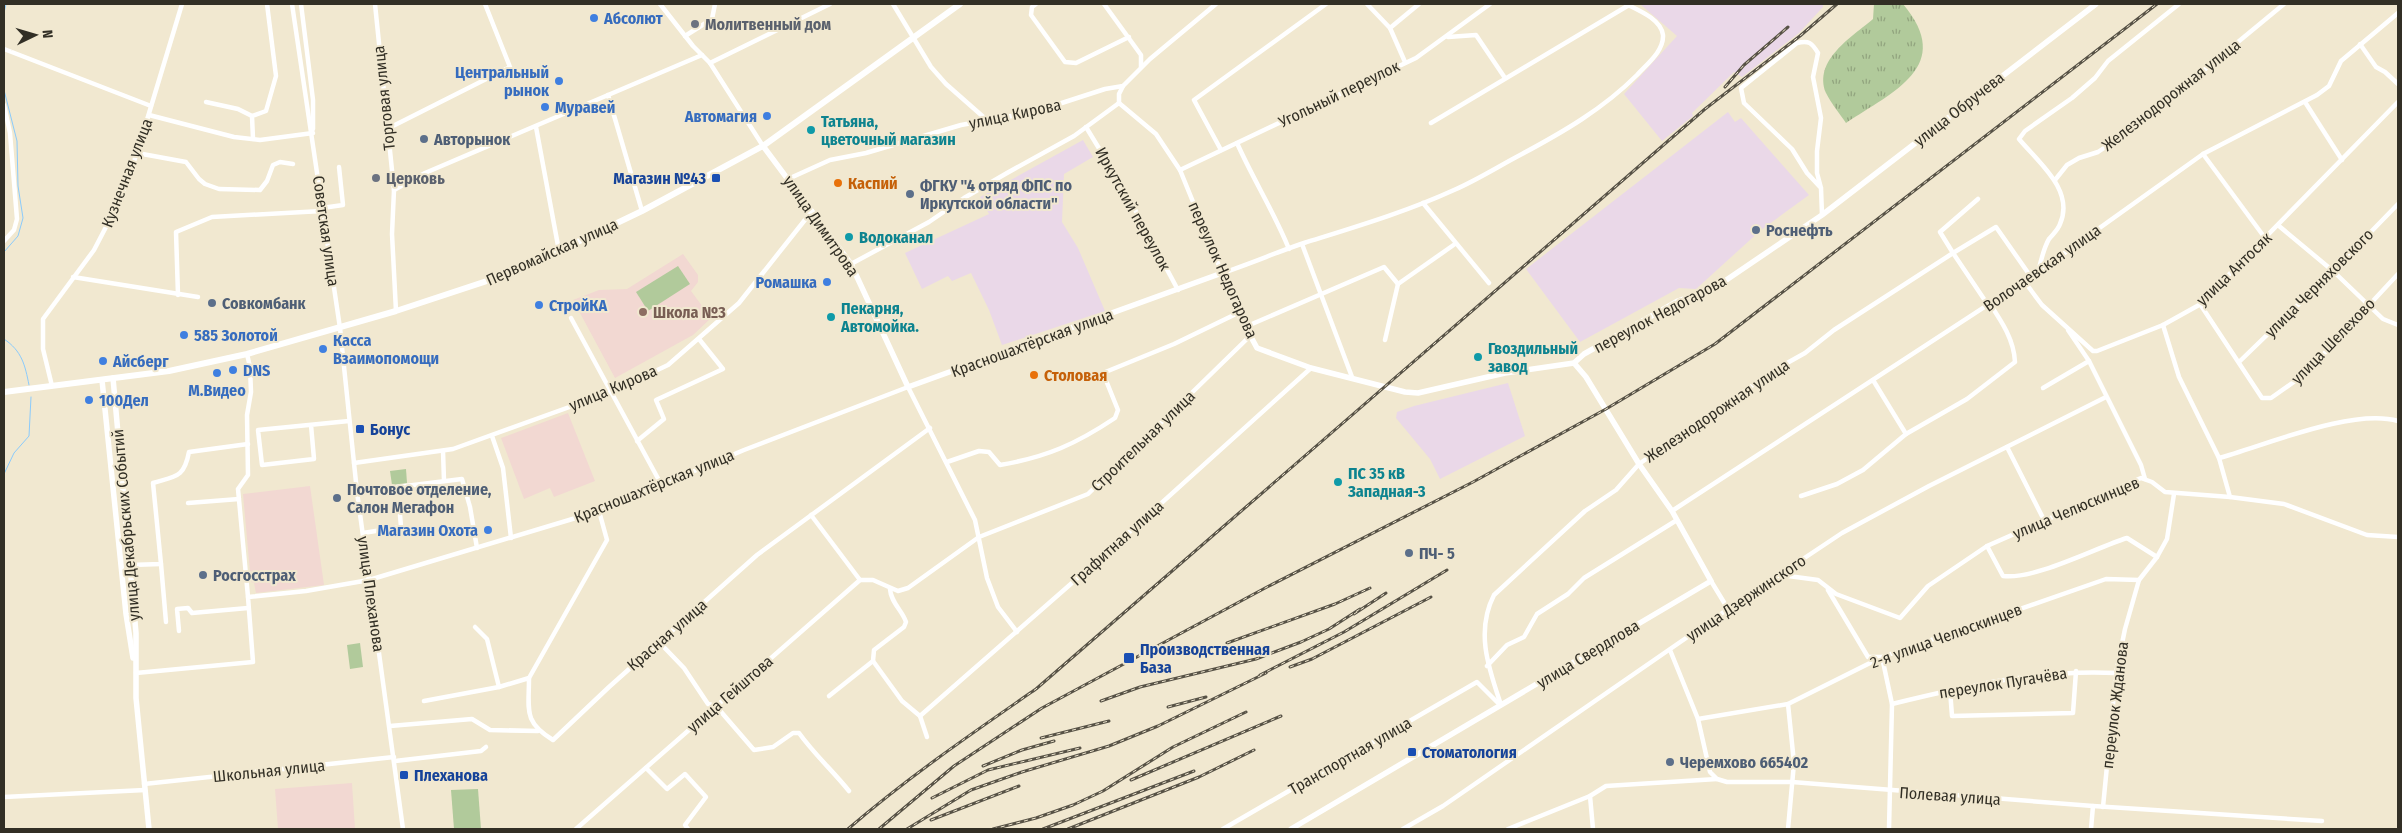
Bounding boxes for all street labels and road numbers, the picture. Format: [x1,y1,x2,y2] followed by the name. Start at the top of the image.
[2098,35,2244,155] street label: Железнодорожная улица
[369,45,399,151] street label: Торговая улица
[1274,56,1403,132] street label: Угольный переулок
[1910,68,2008,150] street label: улица Обручева
[967,95,1063,133] street label: улица Кирова
[98,116,157,230] street label: Кузнечная улица
[1091,144,1175,274] street label: Иркутский переулок
[779,172,863,280] street label: улица Димитрова
[309,174,343,288] street label: Советская улица
[1184,199,1262,341] street label: переулок Недогарова
[483,214,621,290] street label: Первомайская улица
[1980,220,2105,316] street label: Волочаевская улица
[2261,225,2377,341] street label: улица Черняховского
[2192,228,2276,310] street label: улица Антосяк
[1590,271,1730,357] street label: переулок Недогарова
[2287,294,2379,388] street label: улица Шелехово
[948,305,1116,381] street label: Красношахтёрская улица
[1641,355,1793,467] street label: Железнодорожная улица
[566,361,660,415] street label: улица Кирова
[1087,386,1199,495] street label: Строительная улица
[108,428,144,622] street label: улица Декабрьских Событий
[571,445,737,527] street label: Красношахтёрская улица
[2010,473,2142,543] street label: улица Челюскинцев
[1067,496,1168,590] street label: Графитная улица
[353,535,389,653] street label: улица Плеханова
[1683,551,1809,645] street label: улица Дзержинского
[623,595,711,675] street label: Красная улица
[1868,600,2024,672] street label: 2-я улица Челюскинцев
[1533,616,1643,692] street label: улица Свердлова
[2098,640,2132,770] street label: переулок Жданова
[683,651,777,737] street label: улица Гейштова
[1938,663,2069,703] street label: переулок Пугачёва
[1285,713,1415,799] street label: Транспортная улица
[212,756,326,786] street label: Школьная улица
[1899,783,2001,809] street label: Полевая улица

